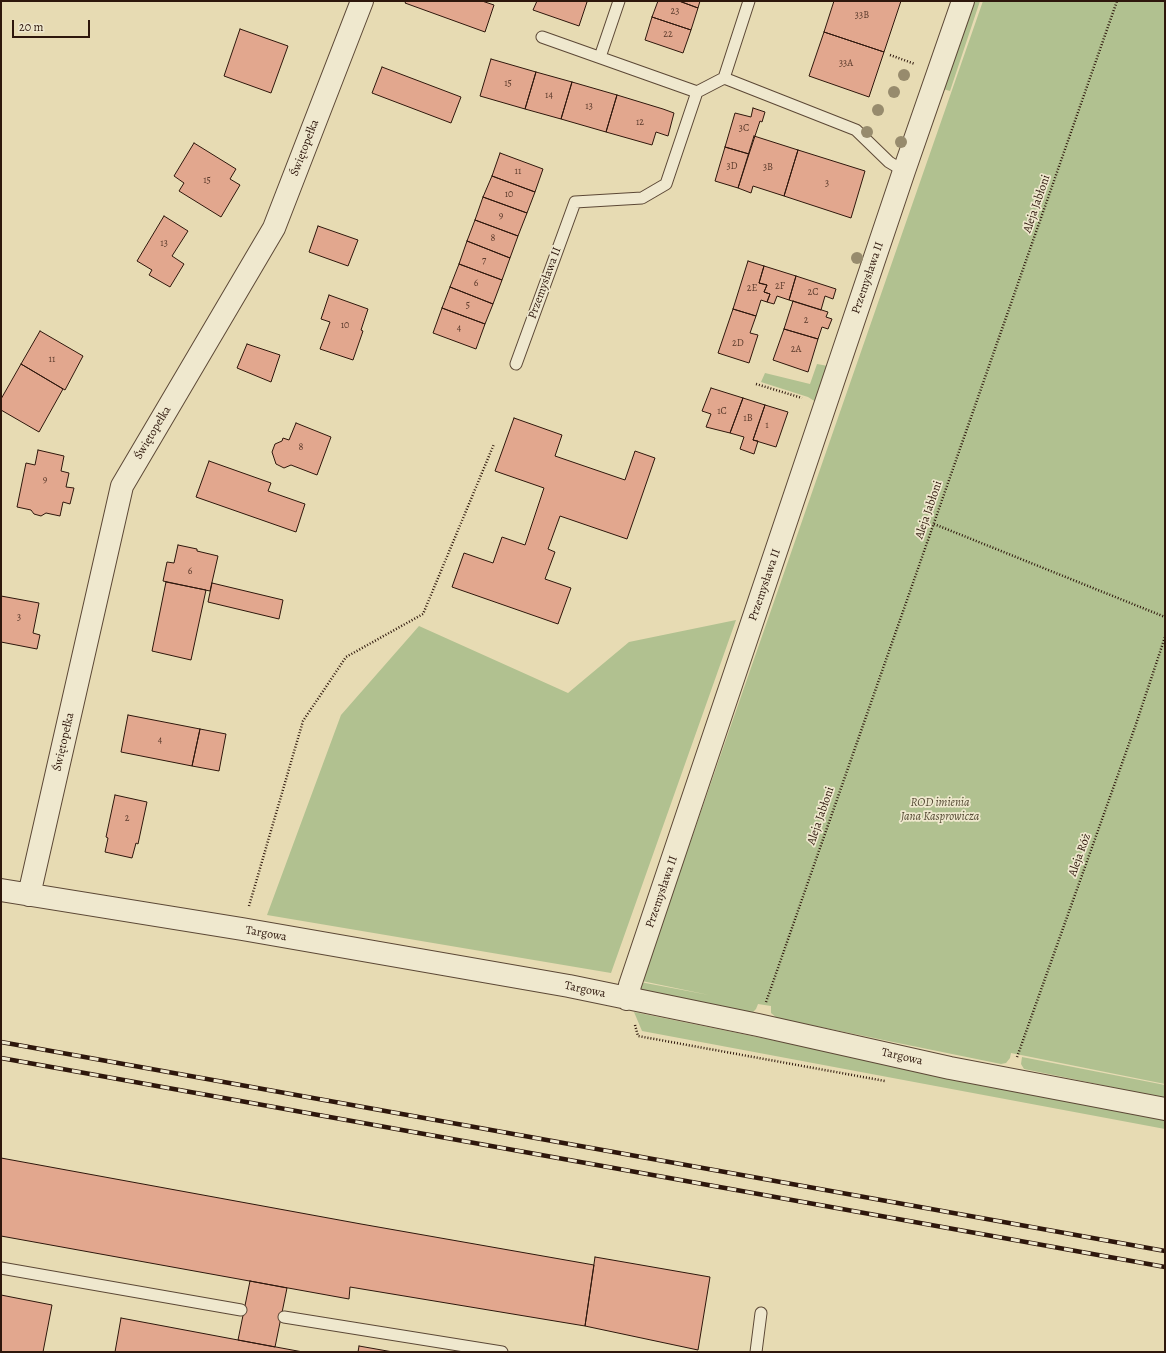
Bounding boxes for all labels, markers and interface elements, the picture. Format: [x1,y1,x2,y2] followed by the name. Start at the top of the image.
[671,6,679,18] house number: 23
[855,10,869,22] house number: 33B
[14,12,92,38] scale bar
[19,19,43,35] text: 20 m
[663,29,673,41] house number: 22
[839,58,853,70] house number: 33A
[504,78,512,90] house number: 15
[545,90,553,102] house number: 14
[585,101,593,113] house number: 13
[636,117,644,129] house number: 12
[288,118,322,178] street label: Świętopełka
[739,123,749,135] house number: 3C
[726,161,738,173] house number: 3D
[763,162,773,174] house number: 3B
[515,166,521,178] house number: 11
[1020,173,1054,235] street label: Aleja Jabłoni
[203,175,211,187] house number: 15
[825,178,829,190] house number: 3
[505,189,513,201] house number: 10
[499,210,503,222] house number: 9
[491,233,495,245] house number: 8
[160,238,168,250] house number: 13
[849,240,887,316] street label: Przemysława II
[525,245,565,321] street label: Przemysława II
[482,255,486,267] house number: 7
[474,278,478,290] house number: 6
[775,281,785,293] house number: 2F
[747,283,757,295] house number: 2E
[807,287,819,299] house number: 2C
[466,300,470,312] house number: 5
[804,315,808,327] house number: 2
[341,320,349,332] house number: 10
[457,323,461,335] house number: 4
[732,338,744,350] house number: 2D
[791,344,801,356] house number: 2A
[49,354,55,366] house number: 11
[131,404,175,462] street label: Świętopełka
[717,406,727,418] house number: 1C
[743,413,753,425] house number: 1B
[765,420,769,432] house number: 1
[299,442,303,454] house number: 8
[43,474,47,486] house number: 9
[912,479,946,541] street label: Aleja Jabłoni
[746,547,784,623] street label: Przemysława II
[188,566,192,578] house number: 6
[17,612,21,624] house number: 3
[50,711,78,773] street label: Świętopełka
[158,735,162,747] house number: 4
[804,785,838,847] street label: Aleja Jabłoni
[901,796,979,824] park label: ROD imienia Jana Kasprowicza
[125,813,129,825] house number: 2
[1066,832,1094,878] street label: Aleja Róż
[643,854,681,930] street label: Przemysława II
[244,923,288,945] street label: Targowa
[563,979,607,1001] street label: Targowa
[880,1045,924,1069] street label: Targowa

